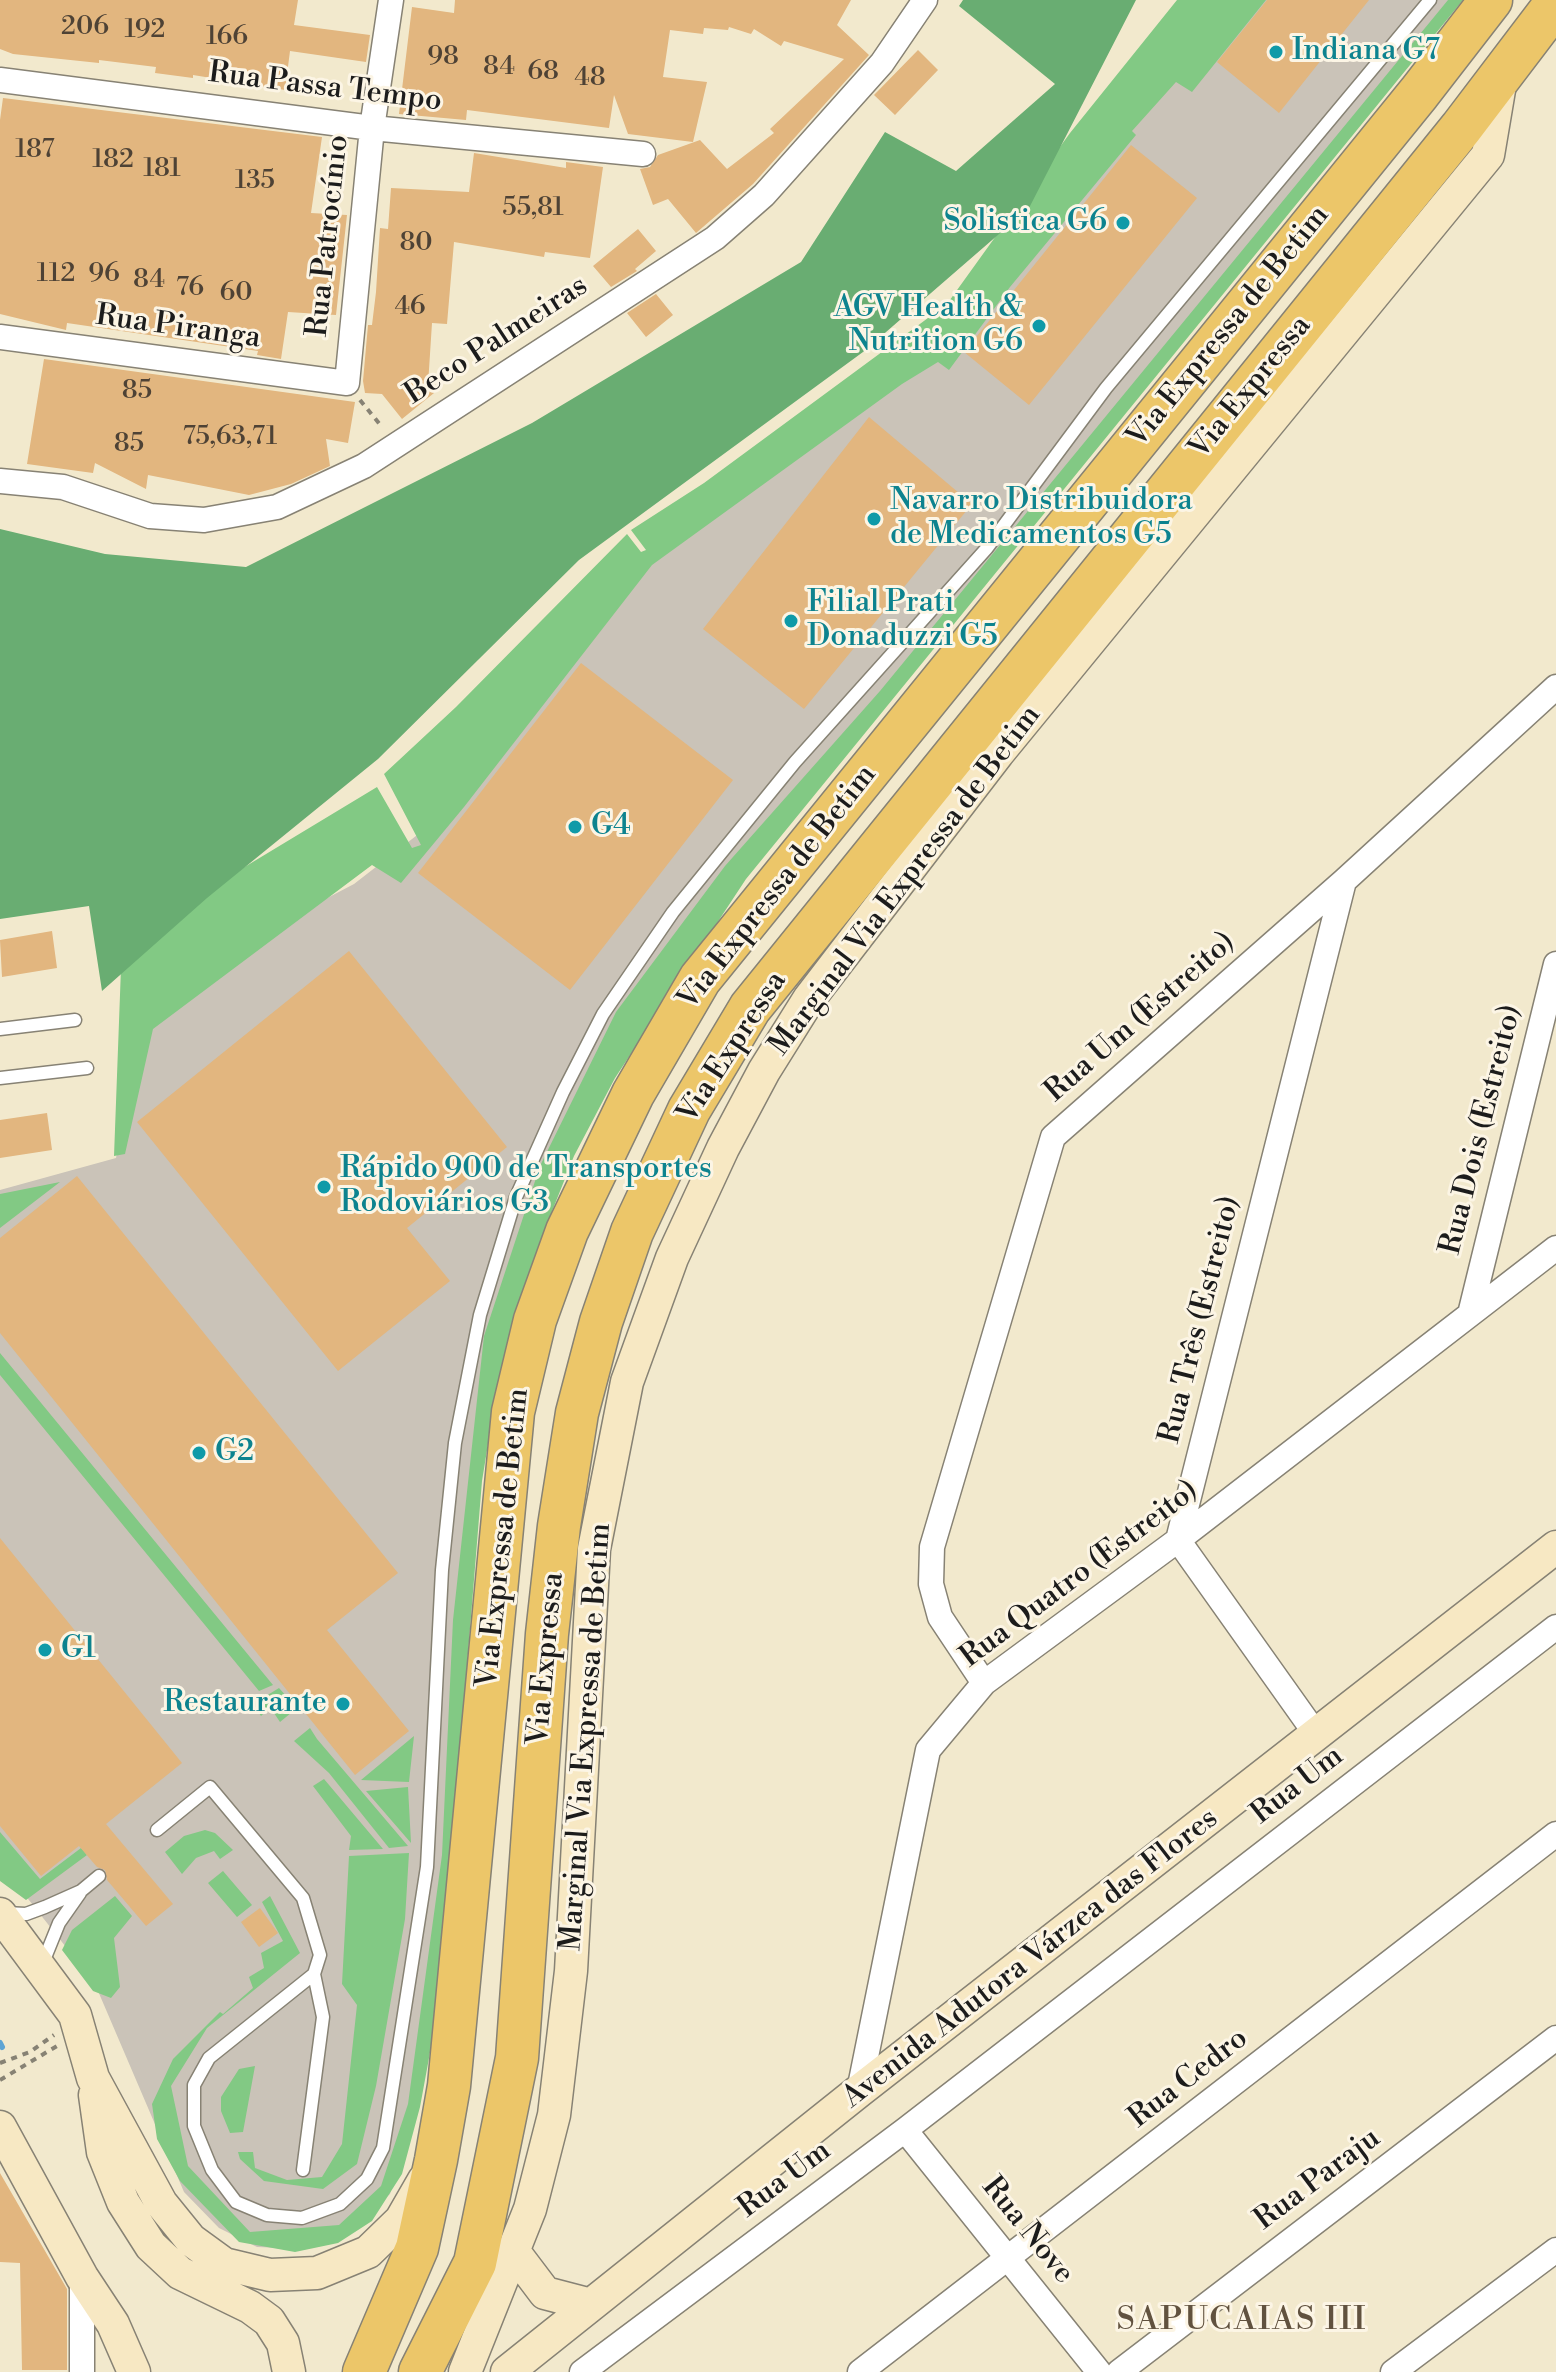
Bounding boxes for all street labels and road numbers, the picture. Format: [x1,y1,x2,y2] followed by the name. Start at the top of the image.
[206,56,444,120] street label: Rua Passa Tempo
[300,133,358,339] street label: Rua Patrocínio
[1120,199,1338,455] street label: Via Expressa de Betim
[399,269,595,413] street label: Beco Palmeiras
[93,299,263,357] street label: Rua Piranga
[1182,309,1320,467] street label: Via Expressa
[762,699,1050,1063] street label: Marginal Via Expressa de Betim
[671,758,885,1018] street label: Via Expressa de Betim
[1038,925,1244,1111] street label: Rua Um (Estreito)
[671,965,795,1131] street label: Via Expressa
[1434,1001,1530,1259] street label: Rua Dois (Estreito)
[1153,1192,1249,1448] street label: Rua Três (Estreito)
[470,1386,538,1690] street label: Via Expressa de Betim
[954,1474,1206,1676] street label: Rua Quatro (Estreito)
[554,1522,620,1952] street label: Marginal Via Expressa de Betim
[522,1571,572,1747] street label: Via Expressa
[1245,1739,1351,1833] street label: Rua Um
[836,1801,1226,2117] street label: Avenida Adutora Várzea das Flores
[1122,2021,1256,2137] street label: Rua Cedro
[1248,2121,1388,2239] street label: Rua Paraju
[731,2133,839,2227] street label: Rua Um
[973,2170,1081,2292] street label: Rua Nove

